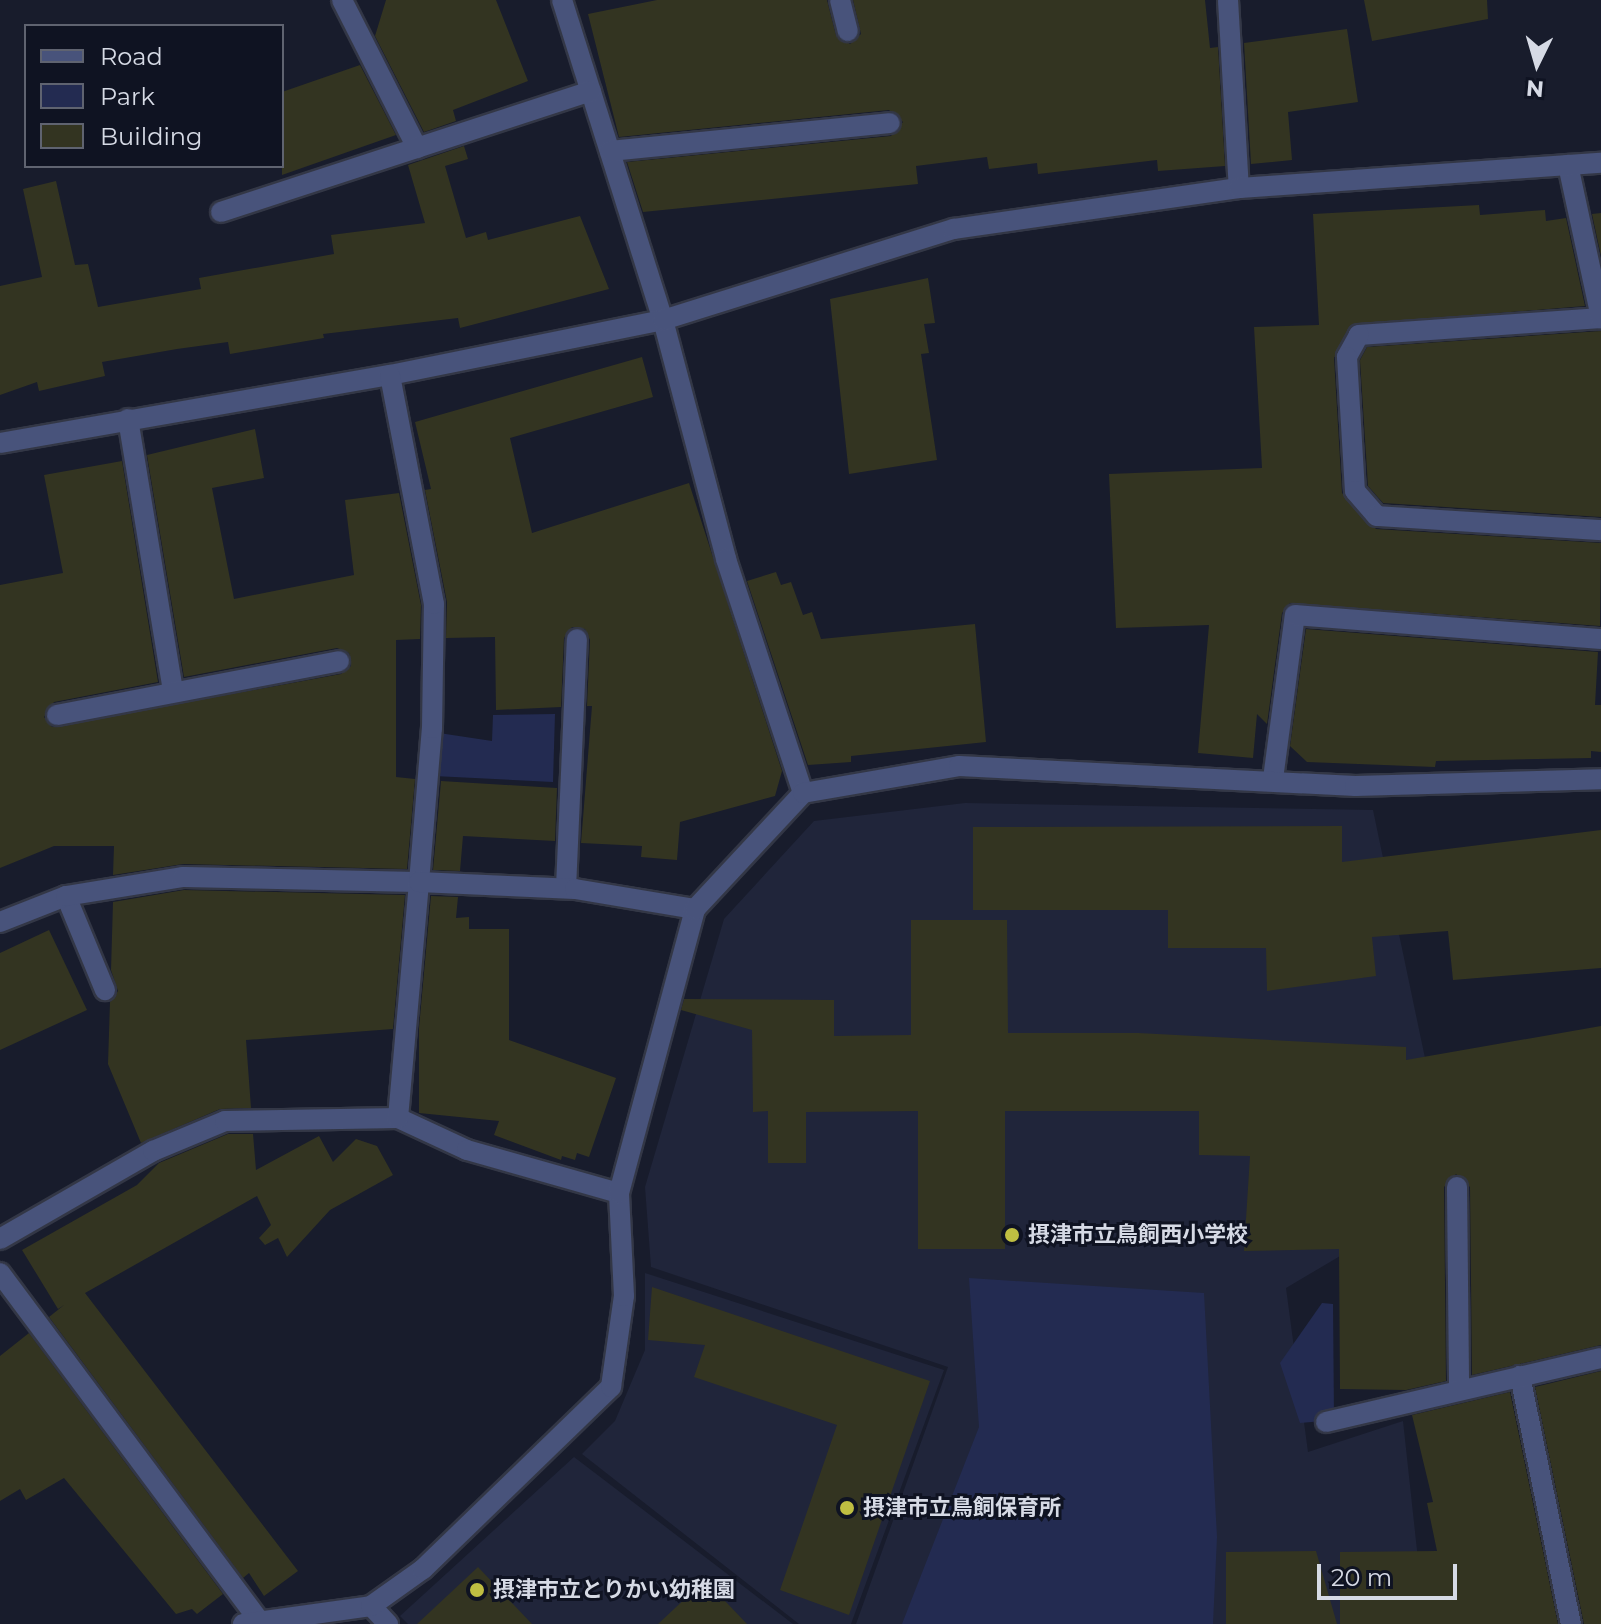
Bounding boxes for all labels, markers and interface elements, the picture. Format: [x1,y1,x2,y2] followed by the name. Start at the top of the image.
[24,24,284,168] legend
[1497,24,1577,104] north arrow
[100,42,163,71] text: Road
[1525,74,1545,103] text: N
[100,82,155,111] text: Park
[100,122,203,151] text: Building
[1028,1222,1248,1248] place label: 摂津市立鳥飼西小学校
[1003,1226,1021,1244] marker: 摂津市立鳥飼西小学校
[863,1495,1061,1521] place label: 摂津市立鳥飼保育所
[838,1499,856,1517] marker: 摂津市立鳥飼保育所
[1321,1548,1461,1598] scale bar
[1331,1563,1392,1592] text: 20 m
[493,1577,735,1603] place label: 摂津市立とりかい幼稚園
[468,1581,486,1599] marker: 摂津市立とりかい幼稚園

